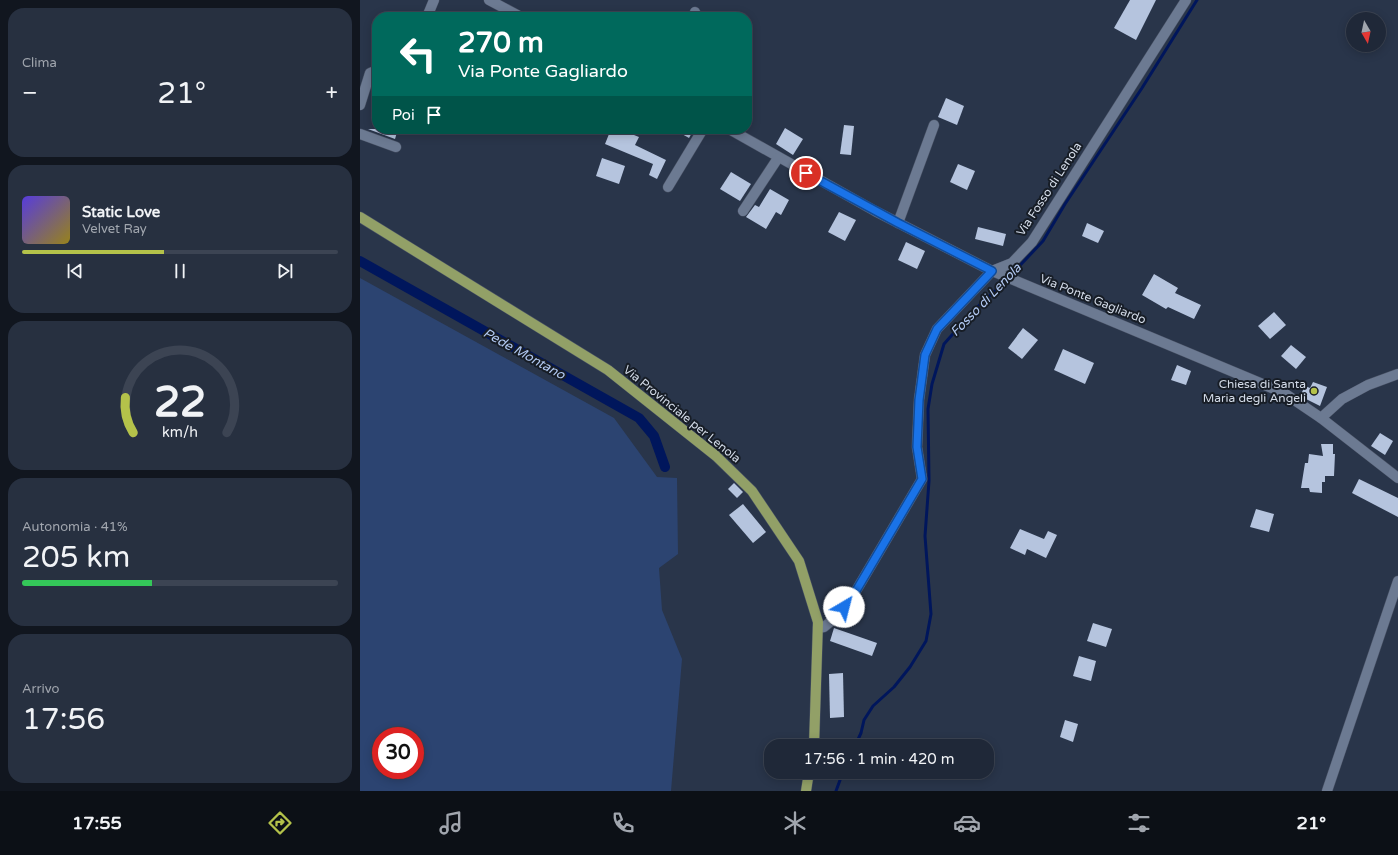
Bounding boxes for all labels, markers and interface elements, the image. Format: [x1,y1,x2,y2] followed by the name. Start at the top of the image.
[1346,12,1386,52] north arrow
[1346,12,1386,52] map controls
[458,26,544,60] text: 270 m
[392,28,444,80] icon: left
[22,55,57,71] text: Clima
[458,60,628,82] text: Via Ponte Gagliardo
[157,75,206,112] text: 21°
[22,80,38,106] text: −
[326,80,338,106] text: +
[423,104,445,126] icon: arrive
[392,106,415,124] text: Poi
[1013,140,1085,238] street label: Via Fosso di Lenola
[789,156,823,190] pin
[795,162,817,184] icon: arrive
[82,203,160,221] text: Static Love
[82,221,147,237] text: Velvet Ray
[64,260,86,282] icon: previous
[169,260,191,282] icon: pause
[274,260,296,282] icon: next
[947,260,1025,340] water label: Fosso di Lenola
[1038,271,1148,327] street label: Via Ponte Gagliardo
[480,325,569,384] water label: Pede Montano
[621,362,743,466] street label: Via Provinciale per Lenola
[1203,377,1306,405] place label: Chiesa di Santa Maria degli Angeli
[154,378,206,428] text: 22
[1309,386,1319,396] marker: Chiesa di Santa Maria degli Angeli
[162,424,198,441] text: km/h
[22,519,128,535] text: Autonomia · 41%
[22,539,130,576] text: 205 km
[823,586,865,628] position arrow
[22,681,60,697] text: Arrivo
[22,701,105,738] text: 17:56
[372,727,424,779] speed limit sign: 30
[804,750,954,768] text: 17:56 · 1 min · 420 m
[266,809,294,837] icon: directions
[437,809,465,837] icon: music
[609,809,637,837] icon: phone
[781,809,809,837] icon: climate
[953,809,981,837] icon: car
[1125,809,1153,837] icon: filters
[72,812,122,834] text: 17:55
[1297,812,1326,834] text: 21°

